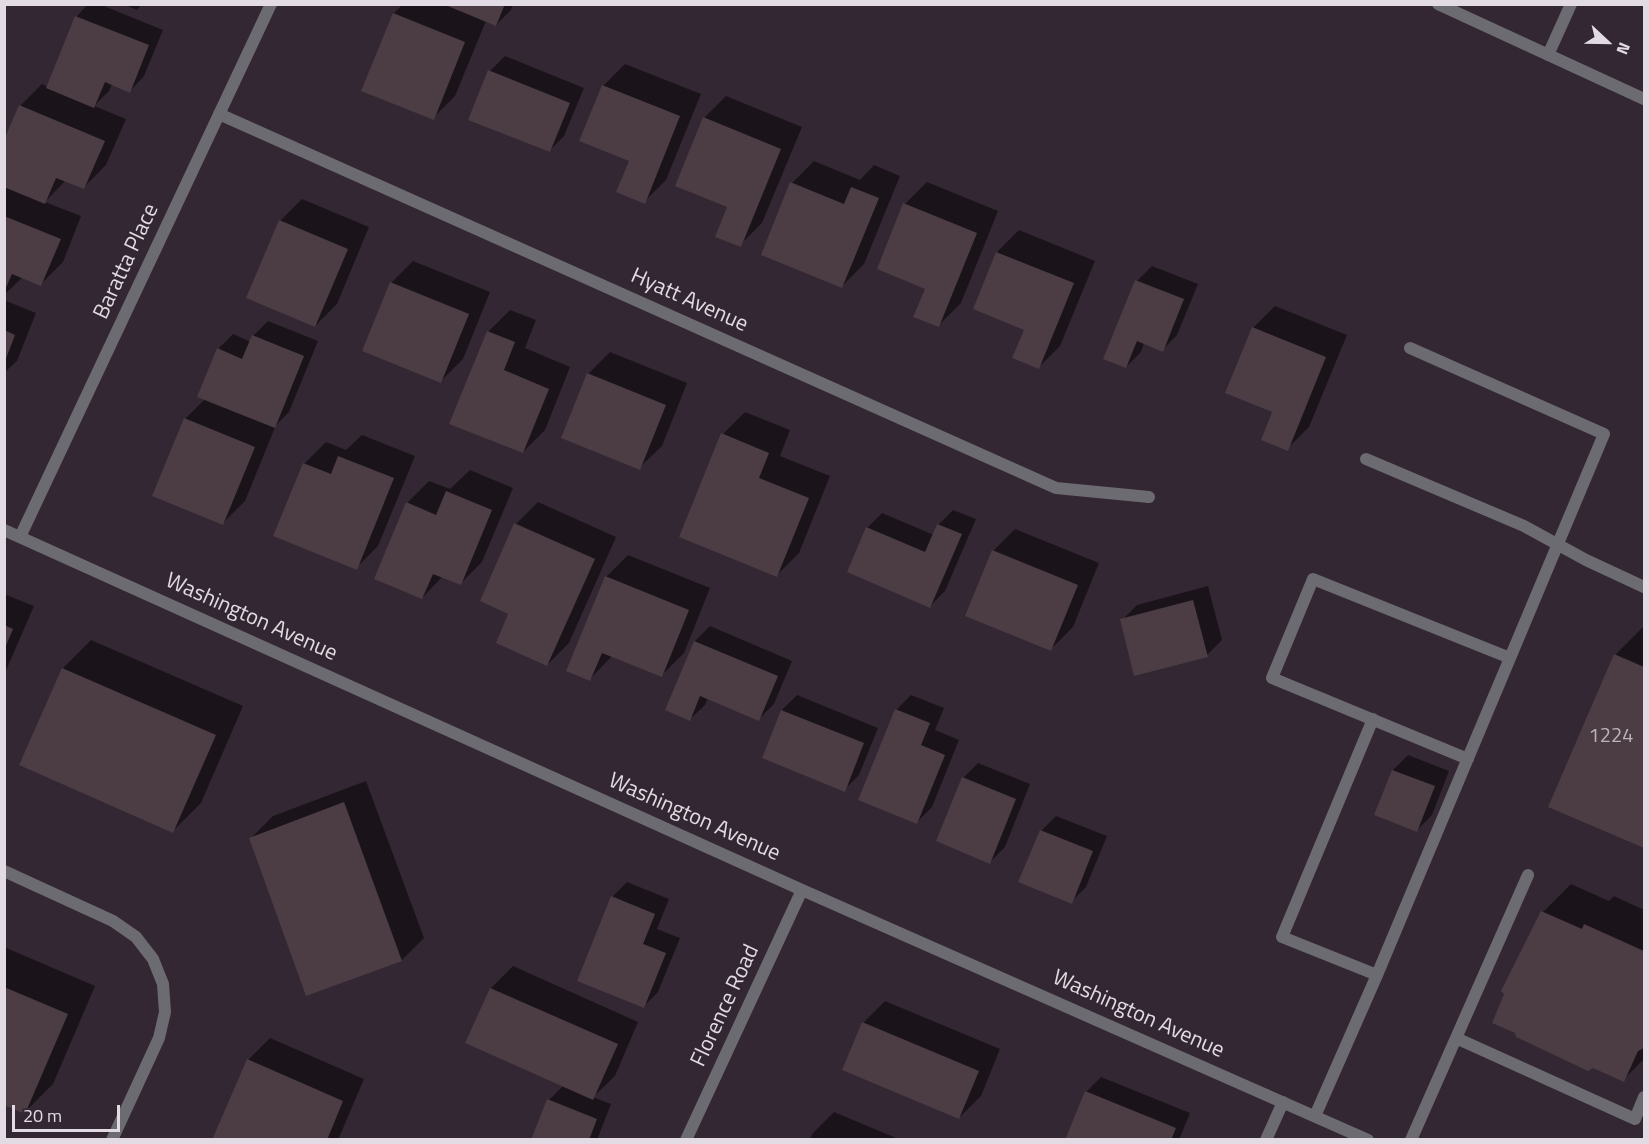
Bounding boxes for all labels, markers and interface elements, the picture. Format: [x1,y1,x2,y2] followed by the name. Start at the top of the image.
[1577,12,1637,72] north arrow
[1610,39,1637,58] text: N
[89,200,165,324] street label: Baratta Place
[626,263,752,339] street label: Hyatt Avenue
[161,568,341,668] street label: Washington Avenue
[1589,725,1633,749] house number: 1224
[604,768,784,868] street label: Washington Avenue
[686,941,766,1071] street label: Florence Road
[1048,965,1228,1065] street label: Washington Avenue
[15,1093,123,1131] scale bar
[23,1102,62,1129] text: 20 m

